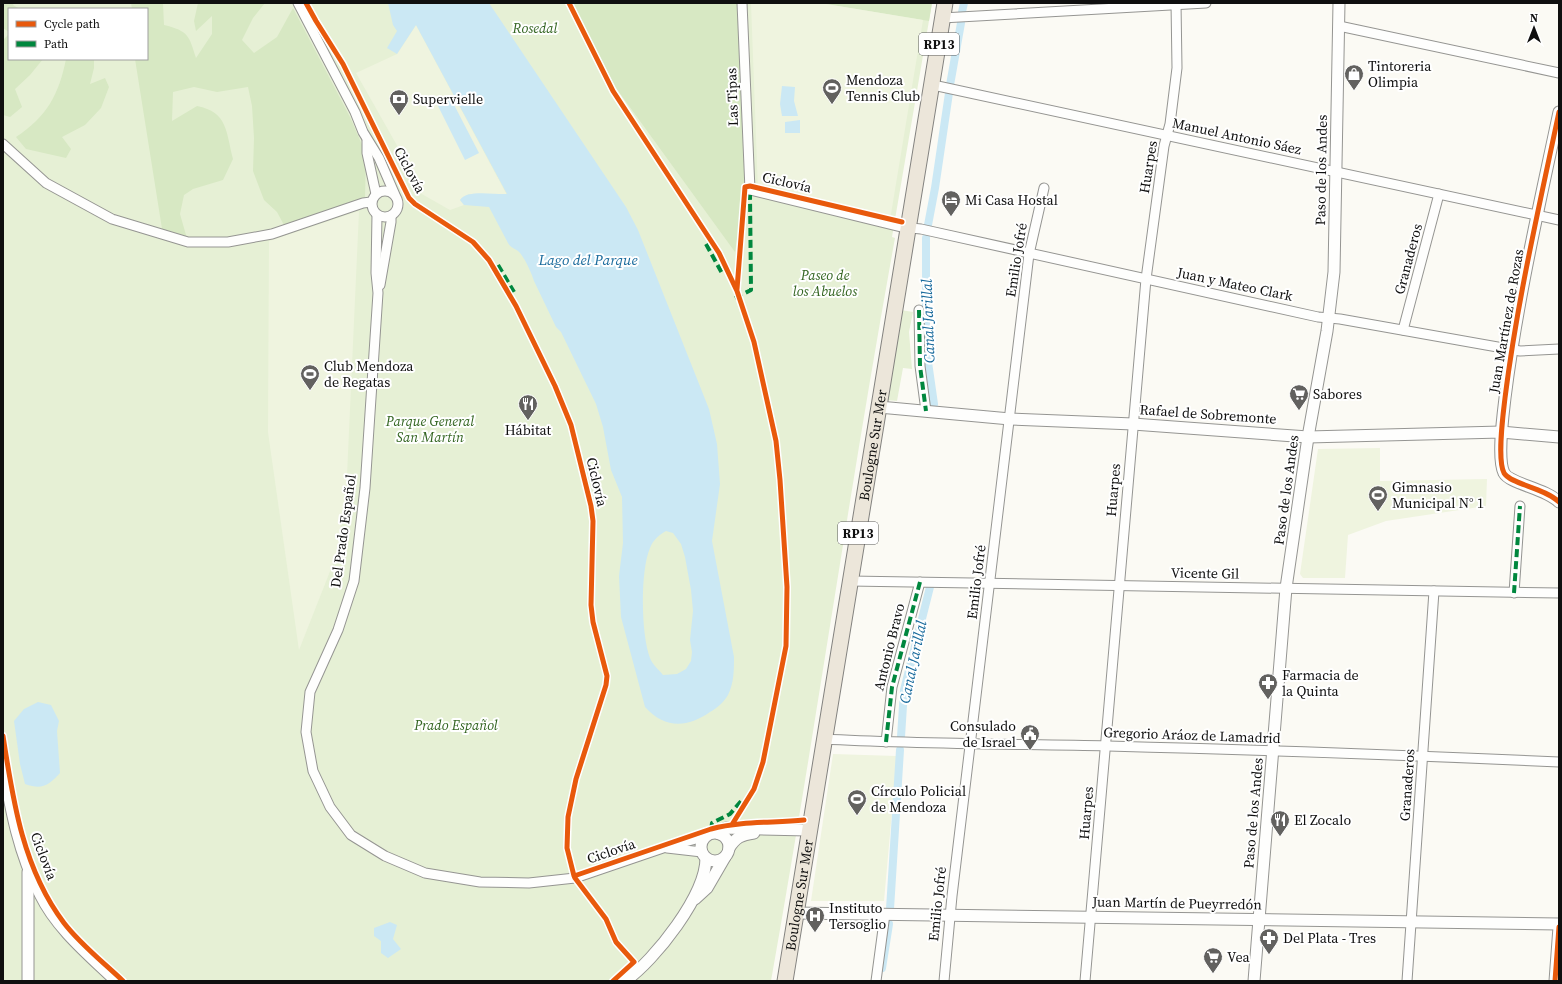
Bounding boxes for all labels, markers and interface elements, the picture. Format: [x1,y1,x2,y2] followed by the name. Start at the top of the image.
[8,8,148,60] legend
[1514,8,1554,48] north arrow
[1530,11,1538,26] text: N
[44,16,100,32] text: Cycle path
[512,18,558,38] park label: Rosedal
[919,33,959,55] road number: RP13
[44,36,68,52] text: Path
[1368,56,1432,92] place label: Tintoreria Olimpia
[1343,63,1365,91] shop icon: Tintoreria Olimpia
[721,67,743,127] street label: Las Tipas
[846,70,920,106] place label: Mendoza Tennis Club
[821,77,843,105] sports icon: Mendoza Tennis Club
[388,88,410,116] bank icon: Supervielle
[413,89,483,109] place label: Supervielle
[1171,113,1304,160] street label: Manuel Antonio Sáez
[1310,114,1332,226] street label: Paso de los Andes
[1134,139,1162,195] street label: Huarpes
[389,143,431,197] street label: Ciclovía
[760,167,814,198] street label: Ciclovía
[940,189,962,217] hotel icon: Mi Casa Hostal
[965,190,1058,210] place label: Mi Casa Hostal
[1000,221,1032,299] street label: Emilio Jofré
[1389,221,1427,297] street label: Granaderos
[1483,247,1529,396] street label: Juan Martínez de Rozas
[538,249,638,270] water label: Lago del Parque
[1174,262,1295,306] street label: Juan y Mateo Clark
[793,265,858,301] park label: Paseo de los Abuelos
[916,278,939,364] water label: Canal Jarillal
[324,356,414,392] place label: Club Mendoza de Regatas
[299,363,321,391] sports icon: Club Mendoza de Regatas
[1288,383,1310,411] supermarket icon: Sabores
[1313,384,1362,404] place label: Sabores
[854,388,892,502] street label: Boulogne Sur Mer
[517,393,539,421] restaurant icon: Hábitat
[1139,399,1277,429] street label: Rafael de Sobremonte
[385,411,474,447] park label: Parque General San Martín
[505,420,552,440] place label: Hábitat
[1268,434,1304,546] street label: Paso de los Andes
[582,455,613,509] street label: Ciclovía
[1101,463,1125,517] street label: Huarpes
[325,473,361,589] street label: Del Prado Español
[1392,477,1484,513] place label: Gimnasio Municipal N° 1
[1367,484,1389,512] sports icon: Gimnasio Municipal N° 1
[838,522,878,544] road number: RP13
[962,544,990,620] street label: Emilio Jofré
[1171,562,1239,584] street label: Vicente Gil
[868,601,910,693] street label: Antonio Bravo
[893,618,932,705] water label: Canal Jarillal
[1282,665,1359,701] place label: Farmacia de la Quinta
[1257,672,1279,700] pharmacy icon: Farmacia de la Quinta
[413,715,498,735] park label: Prado Español
[950,716,1016,752] place label: Consulado de Israel
[1103,722,1281,748] street label: Gregorio Aráoz de Lamadrid
[1019,723,1041,751] public building icon: Consulado de Israel
[1394,748,1420,822] street label: Granaderos
[1238,757,1268,869] street label: Paso de los Andes
[871,781,966,817] place label: Círculo Policial de Mendoza
[1074,786,1098,840] street label: Huarpes
[846,788,868,816] sports icon: Círculo Policial de Mendoza
[1269,809,1291,837] restaurant icon: El Zocalo
[1294,810,1351,830] place label: El Zocalo
[26,829,63,884] street label: Ciclovía
[584,833,639,869] street label: Ciclovía
[780,838,818,952] street label: Boulogne Sur Mer
[923,866,951,942] street label: Emilio Jofré
[1091,892,1262,914] street label: Juan Martín de Pueyrredón
[829,898,887,934] place label: Instituto Tersoglio
[804,905,826,933] hospital icon: Instituto Tersoglio
[1258,927,1280,955] pharmacy icon: Del Plata - Tres
[1283,928,1376,948] place label: Del Plata - Tres
[1202,946,1224,974] supermarket icon: Vea
[1227,947,1250,967] place label: Vea

